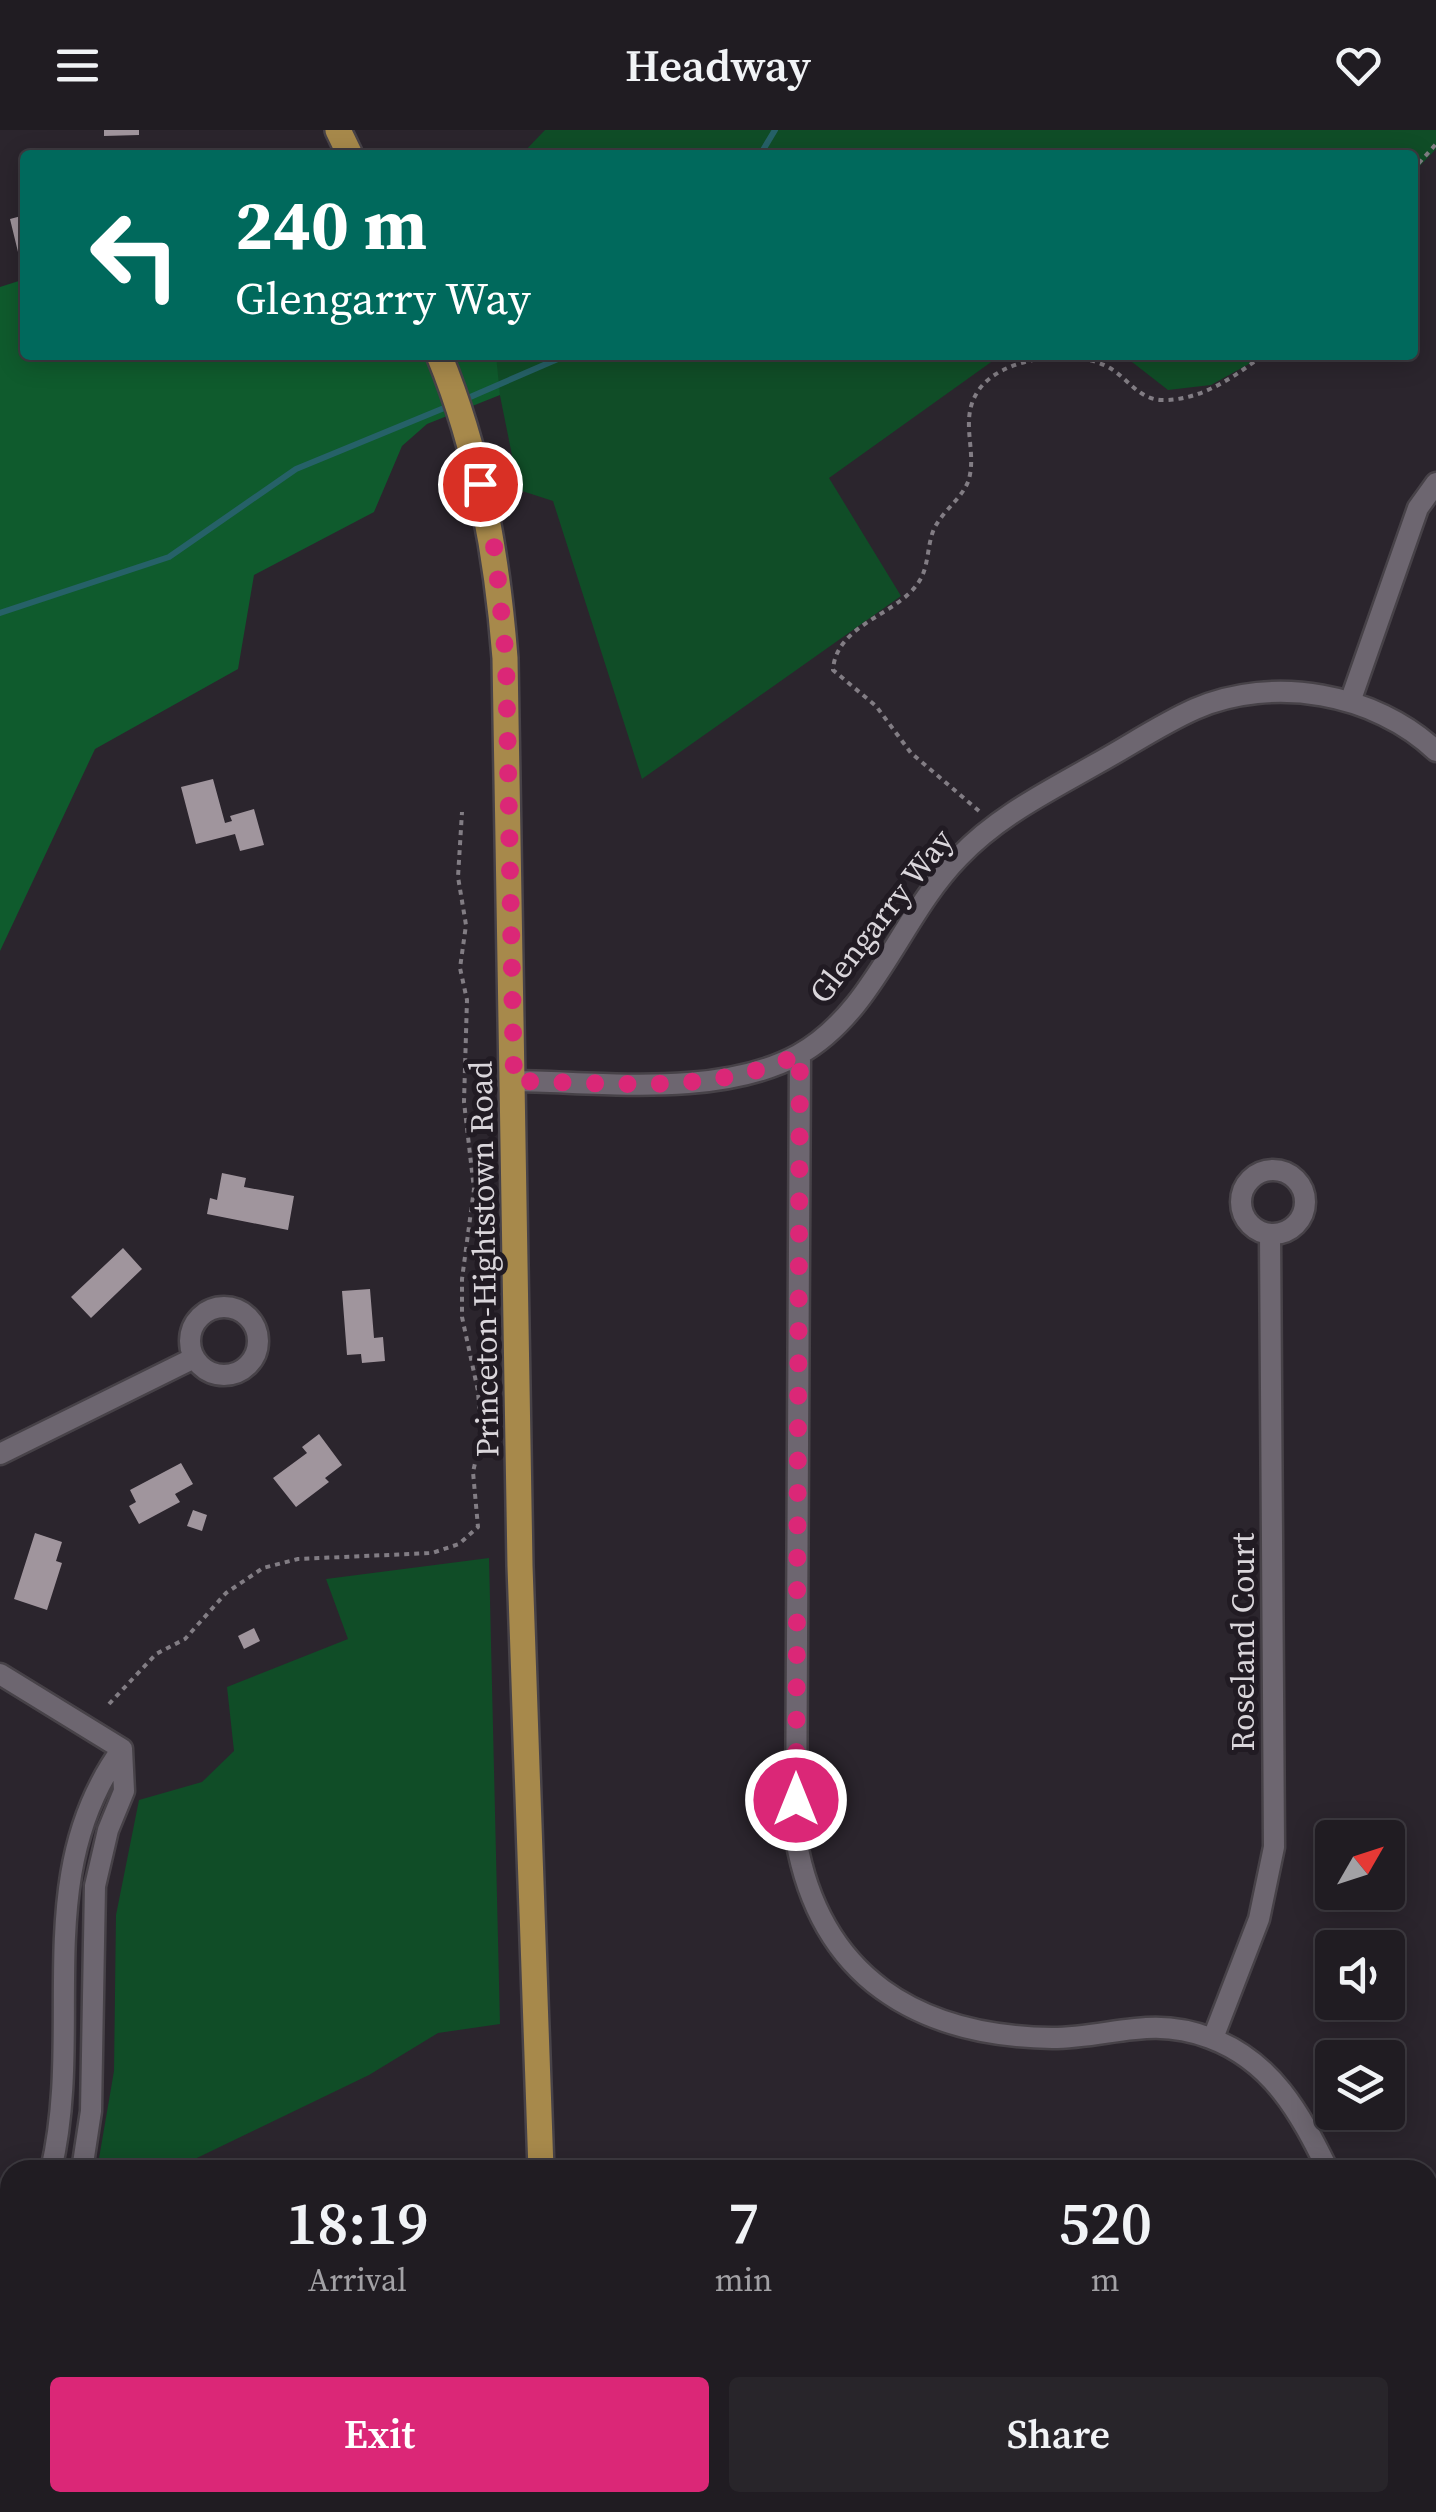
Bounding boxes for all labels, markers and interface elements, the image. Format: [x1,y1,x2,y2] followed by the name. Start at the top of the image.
[625,34,811,96] text: Headway
[50,38,105,93] icon: menu
[1331,38,1386,93] icon: heart
[235,176,427,272] text: 240 m
[70,190,200,320] icon: left
[235,267,531,329] text: Glengarry Way
[438,442,523,527] pin
[453,457,508,512] icon: arrive
[799,819,963,1012] street label: Glengarry Way
[459,1060,509,1458] street label: Princeton-Hightstown Road
[1221,1532,1265,1751] street label: Roseland Court
[744,1748,848,1852] position arrow
[1315,1820,1405,1910] north arrow
[1315,1820,1405,2130] map controls
[1315,1930,1405,2020] button: sound
[1315,2040,1405,2130] button: layers
[286,2182,429,2264] text: 18:19
[728,2182,759,2264] text: 7
[1058,2182,1152,2264] text: 520
[308,2258,407,2302] text: Arrival
[715,2258,772,2302] text: min
[1091,2258,1120,2302] text: m
[50,2377,709,2492] button: Exit
[729,2377,1388,2492] button: Share

